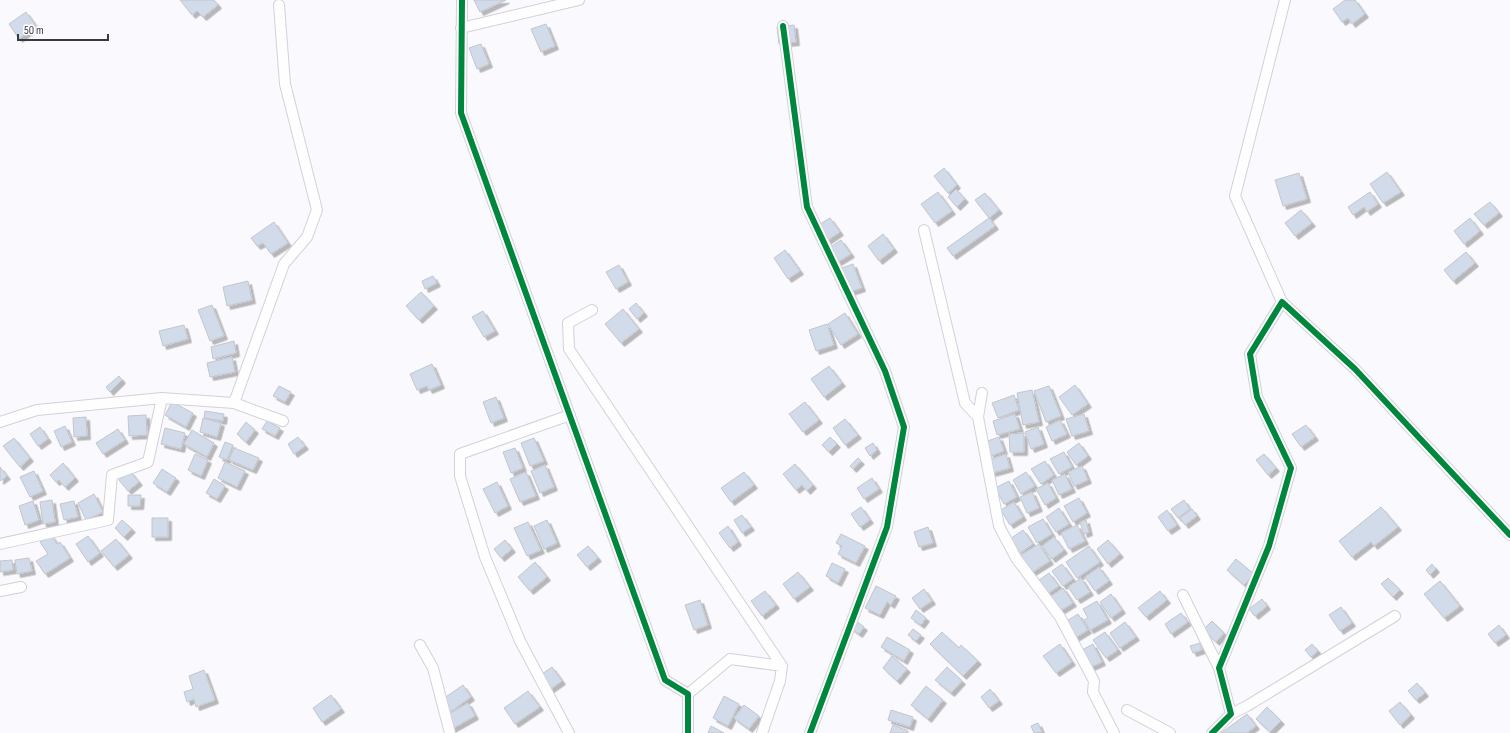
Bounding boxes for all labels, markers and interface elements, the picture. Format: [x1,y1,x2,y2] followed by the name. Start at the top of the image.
[18,16,108,42] scale bar
[24,23,44,38] text: 50 m

